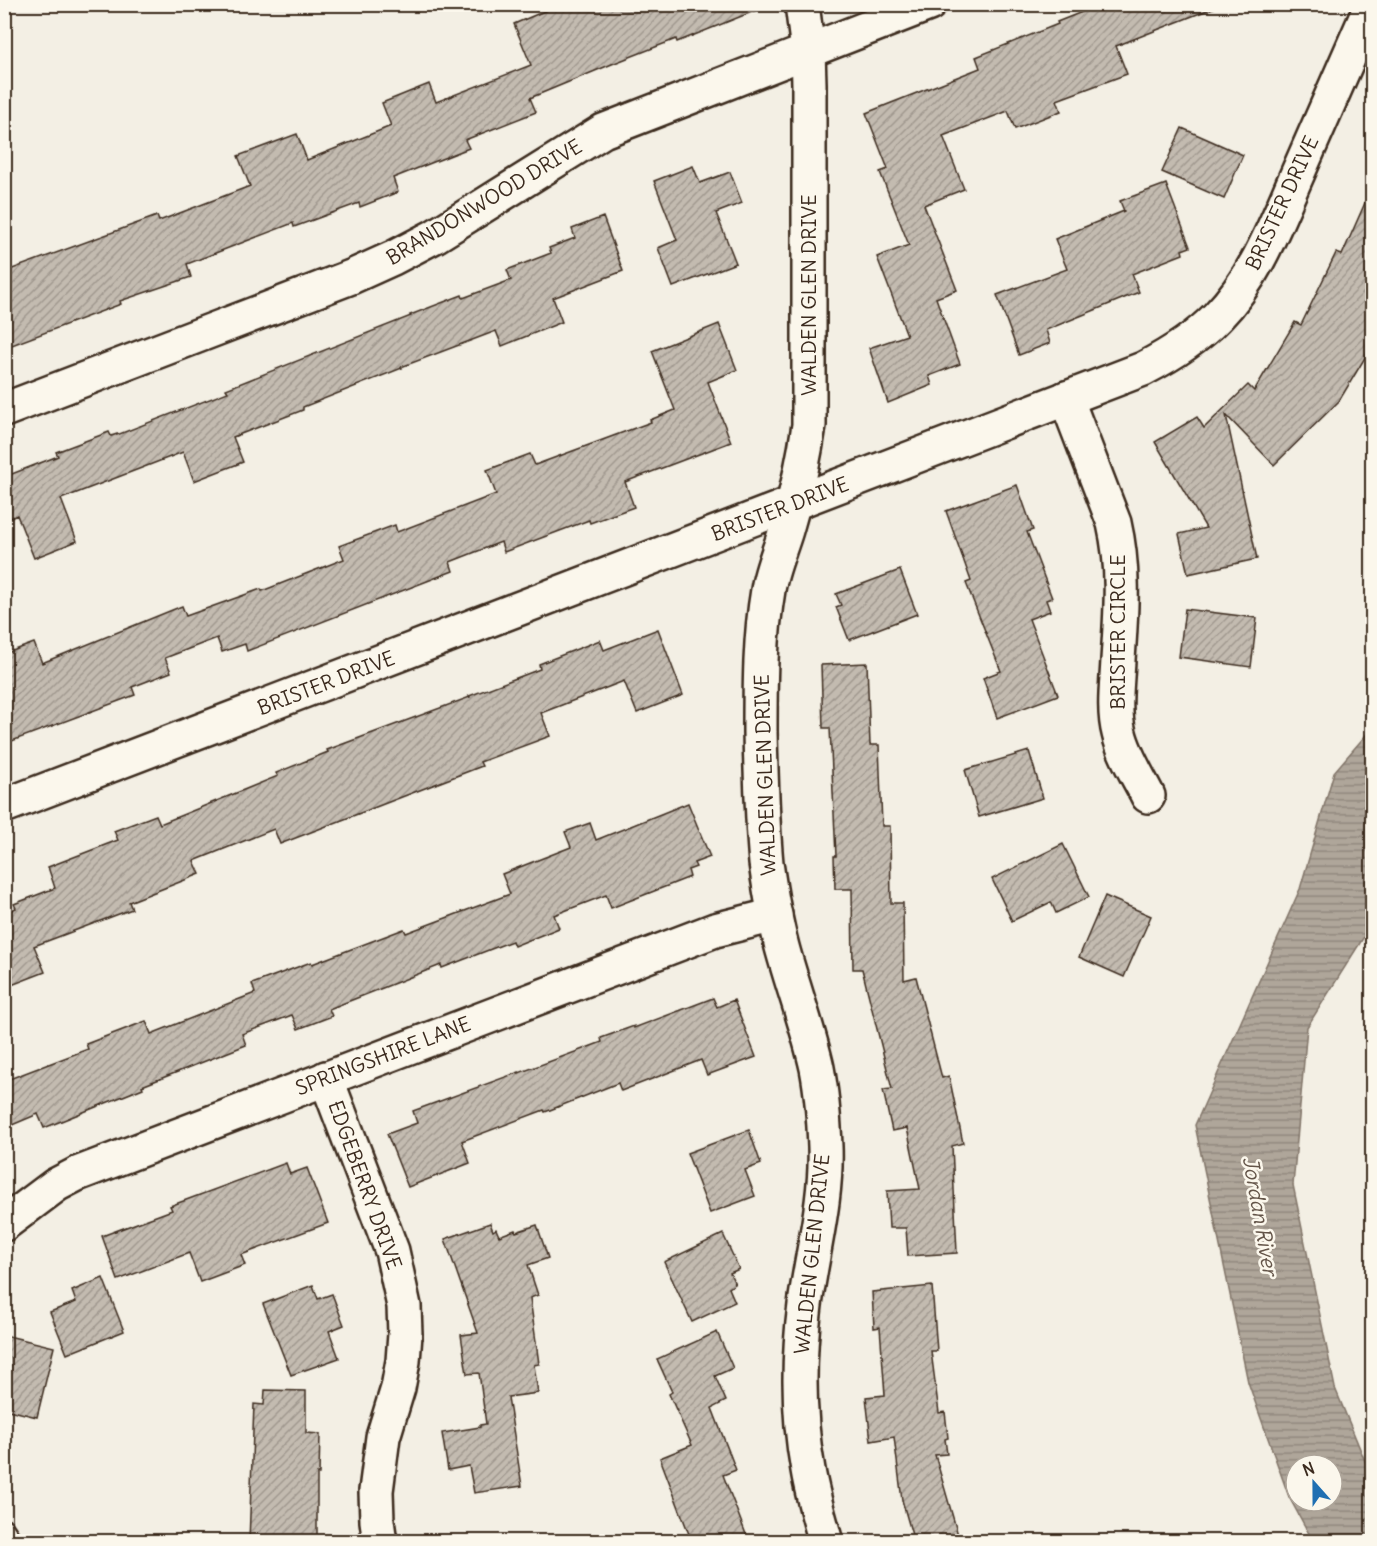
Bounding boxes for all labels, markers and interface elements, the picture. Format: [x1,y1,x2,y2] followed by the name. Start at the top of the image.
[1240,132,1324,274] street label: BRISTER DRIVE
[381,133,586,270] street label: BRANDONWOOD DRIVE
[796,194,821,396] street label: WALDEN GLEN DRIVE
[708,471,852,546] street label: BRISTER DRIVE
[1105,554,1130,710] street label: BRISTER CIRCLE
[254,645,398,720] street label: BRISTER DRIVE
[748,674,781,876] street label: WALDEN GLEN DRIVE
[292,1011,474,1100] street label: SPRINGSHIRE LANE
[323,1097,408,1273] street label: EDGEBERRY DRIVE
[789,1152,834,1355] street label: WALDEN GLEN DRIVE
[1237,1154,1285,1280] water label: Jordan River
[1284,1453,1344,1513] north arrow
[1300,1458,1317,1480] text: N

